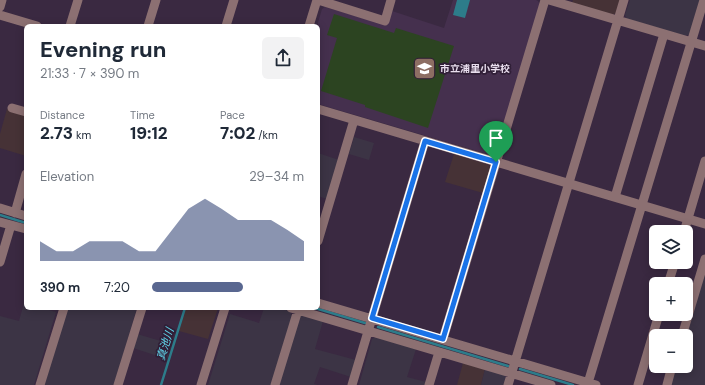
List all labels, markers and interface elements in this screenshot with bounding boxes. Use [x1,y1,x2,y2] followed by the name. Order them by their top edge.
[40,35,166,64] text: Evening run
[262,37,304,79] button: share
[411,55,437,81] school or university icon: 市立浦里小学校
[440,62,510,75] place label: 市立浦里小学校
[40,65,139,82] text: 21:33 · 7 × 390 m
[40,108,85,122] text: Distance
[130,108,155,122] text: Time
[220,108,245,122] text: Pace
[479,121,513,162] pin
[40,122,73,144] text: 2.73
[130,122,168,144] text: 19:12
[220,122,255,144] text: 7:02
[485,127,507,149] icon: arrive
[73,128,91,142] text: km
[255,128,278,142] text: /km
[40,168,94,185] text: Elevation
[249,168,304,185] text: 29–34 m
[649,225,693,373] map controls
[649,225,693,269] button: layers
[649,277,693,321] button: +
[40,279,80,296] text: 390 m
[104,279,130,296] text: 7:20
[153,325,177,362] water label: 真池川
[649,329,693,373] button: −

